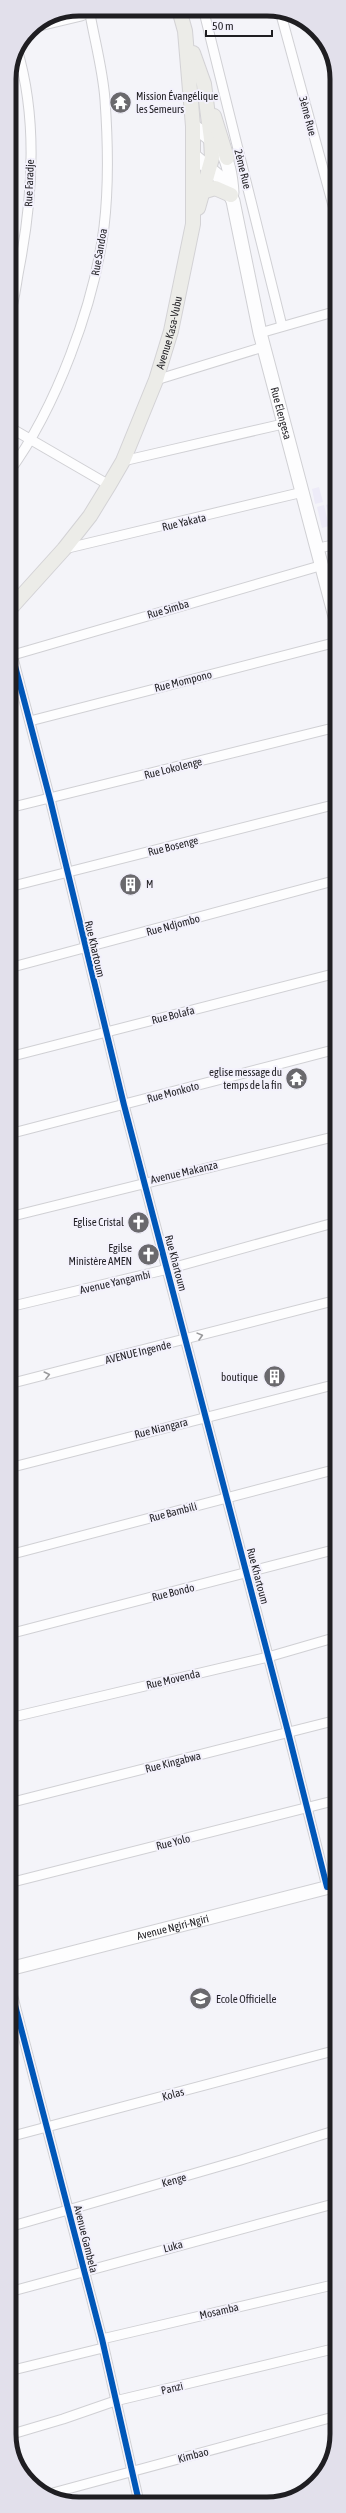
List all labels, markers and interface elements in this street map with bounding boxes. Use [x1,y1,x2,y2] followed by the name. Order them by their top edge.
[206,12,272,38] scale bar
[212,19,234,33] text: 50 m
[108,89,134,115] temple icon: Mission Évangélique les Semeurs
[136,90,218,115] place label: Mission Évangélique les Semeurs
[297,95,319,137] street label: 3ème Rue
[232,148,254,190] street label: 2ème Rue
[22,159,36,207] street label: Rue Faradje
[89,227,109,277] street label: Rue Sandoa
[154,295,184,371] street label: Avenue Kasa-Vubu
[269,386,294,441] street label: Rue Elengesa
[161,511,207,533] street label: Rue Yakata
[146,597,190,621] street label: Rue Simba
[153,668,213,694] street label: Rue Mompono
[143,755,203,781] street label: Rue Lokolenge
[147,834,199,858] street label: Rue Bosenge
[117,871,143,897] building icon: M
[146,878,153,890] place label: M
[145,912,201,938] street label: Rue Ndjombo
[83,920,107,979] street label: Rue Khartoum
[150,1004,196,1026] street label: Rue Bolafa
[284,1065,310,1091] temple icon: eglise message du temps de la fin
[209,1066,282,1091] place label: eglise message du temps de la fin
[146,1079,200,1105] street label: Rue Monkoto
[149,1158,219,1186] street label: Avenue Makanza
[126,1209,152,1235] church icon: Eglise Cristal
[73,1216,124,1228] place label: Eglise Cristal
[163,1234,189,1293] street label: Rue Khartoum
[135,1241,161,1267] church icon: Egilse Ministère AMEN
[69,1242,132,1267] place label: Egilse Ministère AMEN
[79,1268,151,1296] street label: Avenue Yangambi
[196,1332,203,1341] one-way arrow
[104,1338,172,1366] street label: AVENUE Ingende
[261,1364,287,1390] building icon: boutique
[44,1371,50,1379] one-way arrow
[221,1371,258,1383] place label: boutique
[133,1416,189,1440] street label: Rue Niangara
[148,1500,198,1524] street label: Rue Bambili
[245,1547,271,1606] street label: Rue Khartoum
[150,1581,196,1603] street label: Rue Bondo
[145,1667,201,1691] street label: Rue Movenda
[144,1749,202,1775] street label: Rue Kingabwa
[155,1832,191,1852] street label: Rue Yolo
[135,1912,210,1942] street label: Avenue Ngiri-Ngiri
[187,1986,213,2012] school or university icon: Ecole Officielle
[216,1993,276,2005] place label: Ecole Officielle
[161,2085,185,2103] street label: Kolas
[160,2171,188,2189] street label: Kenge
[72,2204,100,2274] street label: Avenue Gambela
[162,2238,184,2254] street label: Luka
[198,2301,240,2321] street label: Mosamba
[160,2380,184,2396] street label: Panzi
[176,2445,210,2465] street label: Kimbao

